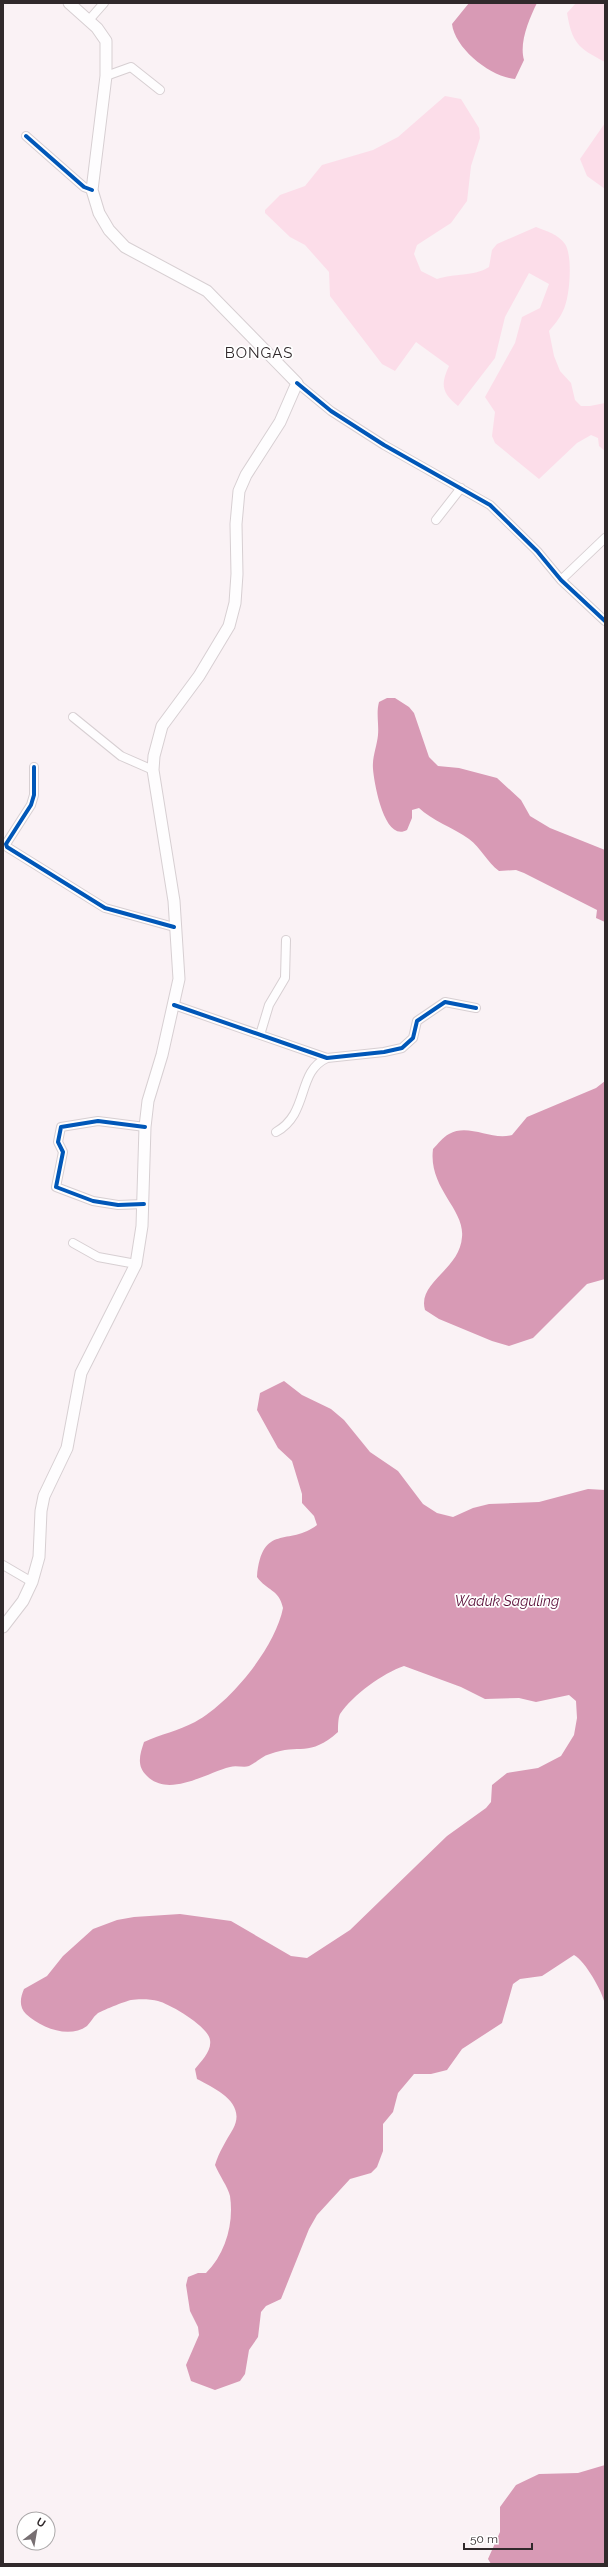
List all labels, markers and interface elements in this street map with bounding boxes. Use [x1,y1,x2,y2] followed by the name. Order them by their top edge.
[225,344,293,362] district label: BONGAS
[455,1593,559,1609] water label: Waduk Saguling
[16,2511,56,2551] north arrow
[34,2515,48,2531] text: U
[464,2525,532,2551] scale bar
[470,2532,498,2546] text: 50 m

